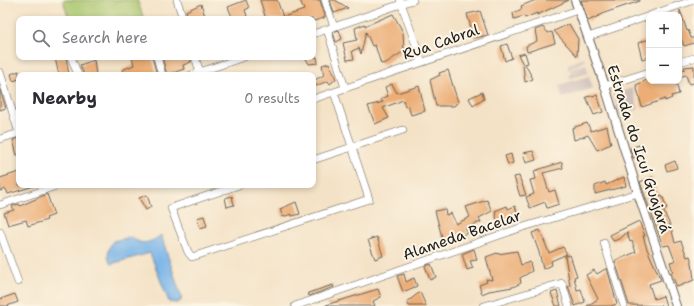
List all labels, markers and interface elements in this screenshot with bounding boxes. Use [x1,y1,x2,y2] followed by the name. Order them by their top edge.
[646,12,682,84] map controls
[646,12,682,48] button: +
[16,16,316,60] search box
[400,19,482,64] street label: Rua Cabral
[30,27,52,49] icon: search
[62,28,148,48] text: Search here
[646,48,682,84] button: −
[602,62,676,236] street label: Estrada do Icuí Guajará
[32,87,97,109] text: Nearby
[244,90,300,107] text: 0 results
[400,205,524,265] street label: Alameda Bacelar

